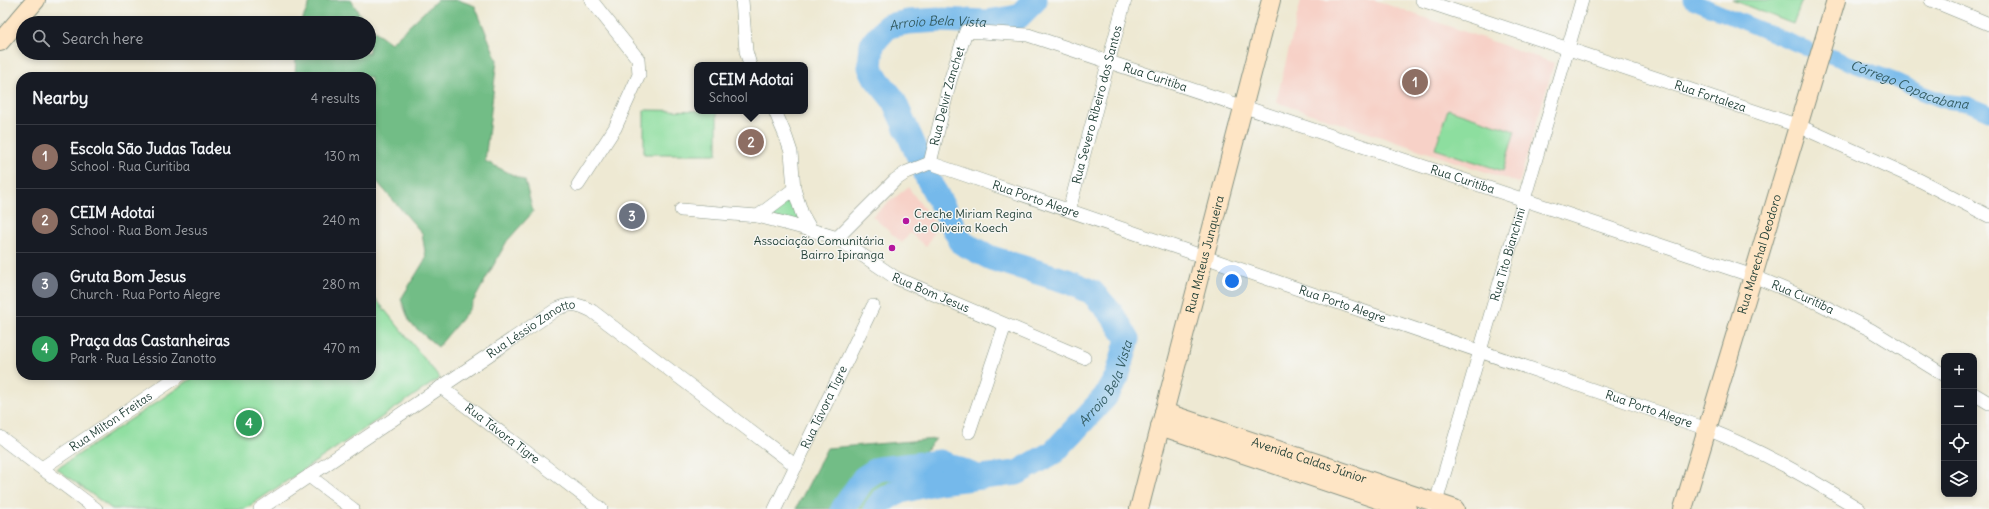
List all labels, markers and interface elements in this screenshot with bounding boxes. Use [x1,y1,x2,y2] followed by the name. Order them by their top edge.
[887,12,987,35] water label: Arroio Bela Vista
[16,16,376,60] search box
[1068,24,1125,185] street label: Rua Severo Ribeiro dos Santos
[30,27,52,49] icon: search
[62,29,143,48] text: Search here
[926,45,968,147] street label: Rua Delvir Zanchet
[1848,56,1970,113] water label: Córrego Copacabana
[1121,59,1189,94] street label: Rua Curitiba
[694,62,808,114] popup
[1402,67,1428,97] pin: 1
[709,70,793,89] text: CEIM Adotai
[1673,77,1748,115] street label: Rua Fortaleza
[32,87,88,109] text: Nearby
[709,89,748,106] text: School
[311,90,360,107] text: 4 results
[738,127,764,157] pin: 2
[70,139,231,158] text: Escola São Judas Tadeu
[42,148,48,165] text: 1
[324,148,360,165] text: 130 m
[70,158,190,175] text: School · Rua Curitiba
[1429,161,1497,197] street label: Rua Curitiba
[990,177,1082,221] street label: Rua Porto Alegre
[1734,192,1784,316] street label: Rua Marechal Deodoro
[1182,194,1227,315] street label: Rua Mateus Junqueira
[619,201,645,231] pin: 3
[70,203,155,222] text: CEIM Adotai
[914,206,1033,235] place label: Creche Miriam Regina de Oliveira Koech
[1487,206,1528,303] street label: Rua Tito Bianchini
[41,212,49,229] text: 2
[323,212,360,229] text: 240 m
[901,216,911,226] marker: Creche Miriam Regina de Oliveira Koech
[70,222,208,239] text: School · Rua Bom Jesus
[754,233,884,262] place label: Associação Comunitária Bairro Ipiranga
[887,243,897,253] marker: Associação Comunitária Bairro Ipiranga
[70,267,186,286] text: Gruta Bom Jesus
[890,269,972,315] street label: Rua Bom Jesus
[1222,271,1242,291] your location
[41,276,49,293] text: 3
[322,276,360,293] text: 280 m
[1769,276,1837,317] street label: Rua Curitiba
[1297,282,1388,326] street label: Rua Porto Alegre
[70,286,221,303] text: Church · Rua Porto Alegre
[484,297,576,361] street label: Rua Léssio Zanotto
[70,331,230,350] text: Praça das Castanheiras
[1074,338,1136,430] water label: Arroio Bela Vista
[41,340,49,357] text: 4
[323,340,360,357] text: 470 m
[70,350,216,367] text: Park · Rua Léssio Zanotto
[1941,353,1977,497] map controls
[1941,353,1977,389] button: +
[797,363,850,451] street label: Rua Távora Tigre
[1604,387,1695,430] street label: Rua Porto Alegre
[66,388,155,454] street label: Rua Milton Freitas
[1941,389,1977,425] button: −
[462,400,543,467] street label: Rua Távora Tigre
[236,408,262,438] pin: 4
[1941,425,1977,461] button: locate
[1250,434,1369,486] street label: Avenida Caldas Júnior
[1941,461,1977,497] button: layers

